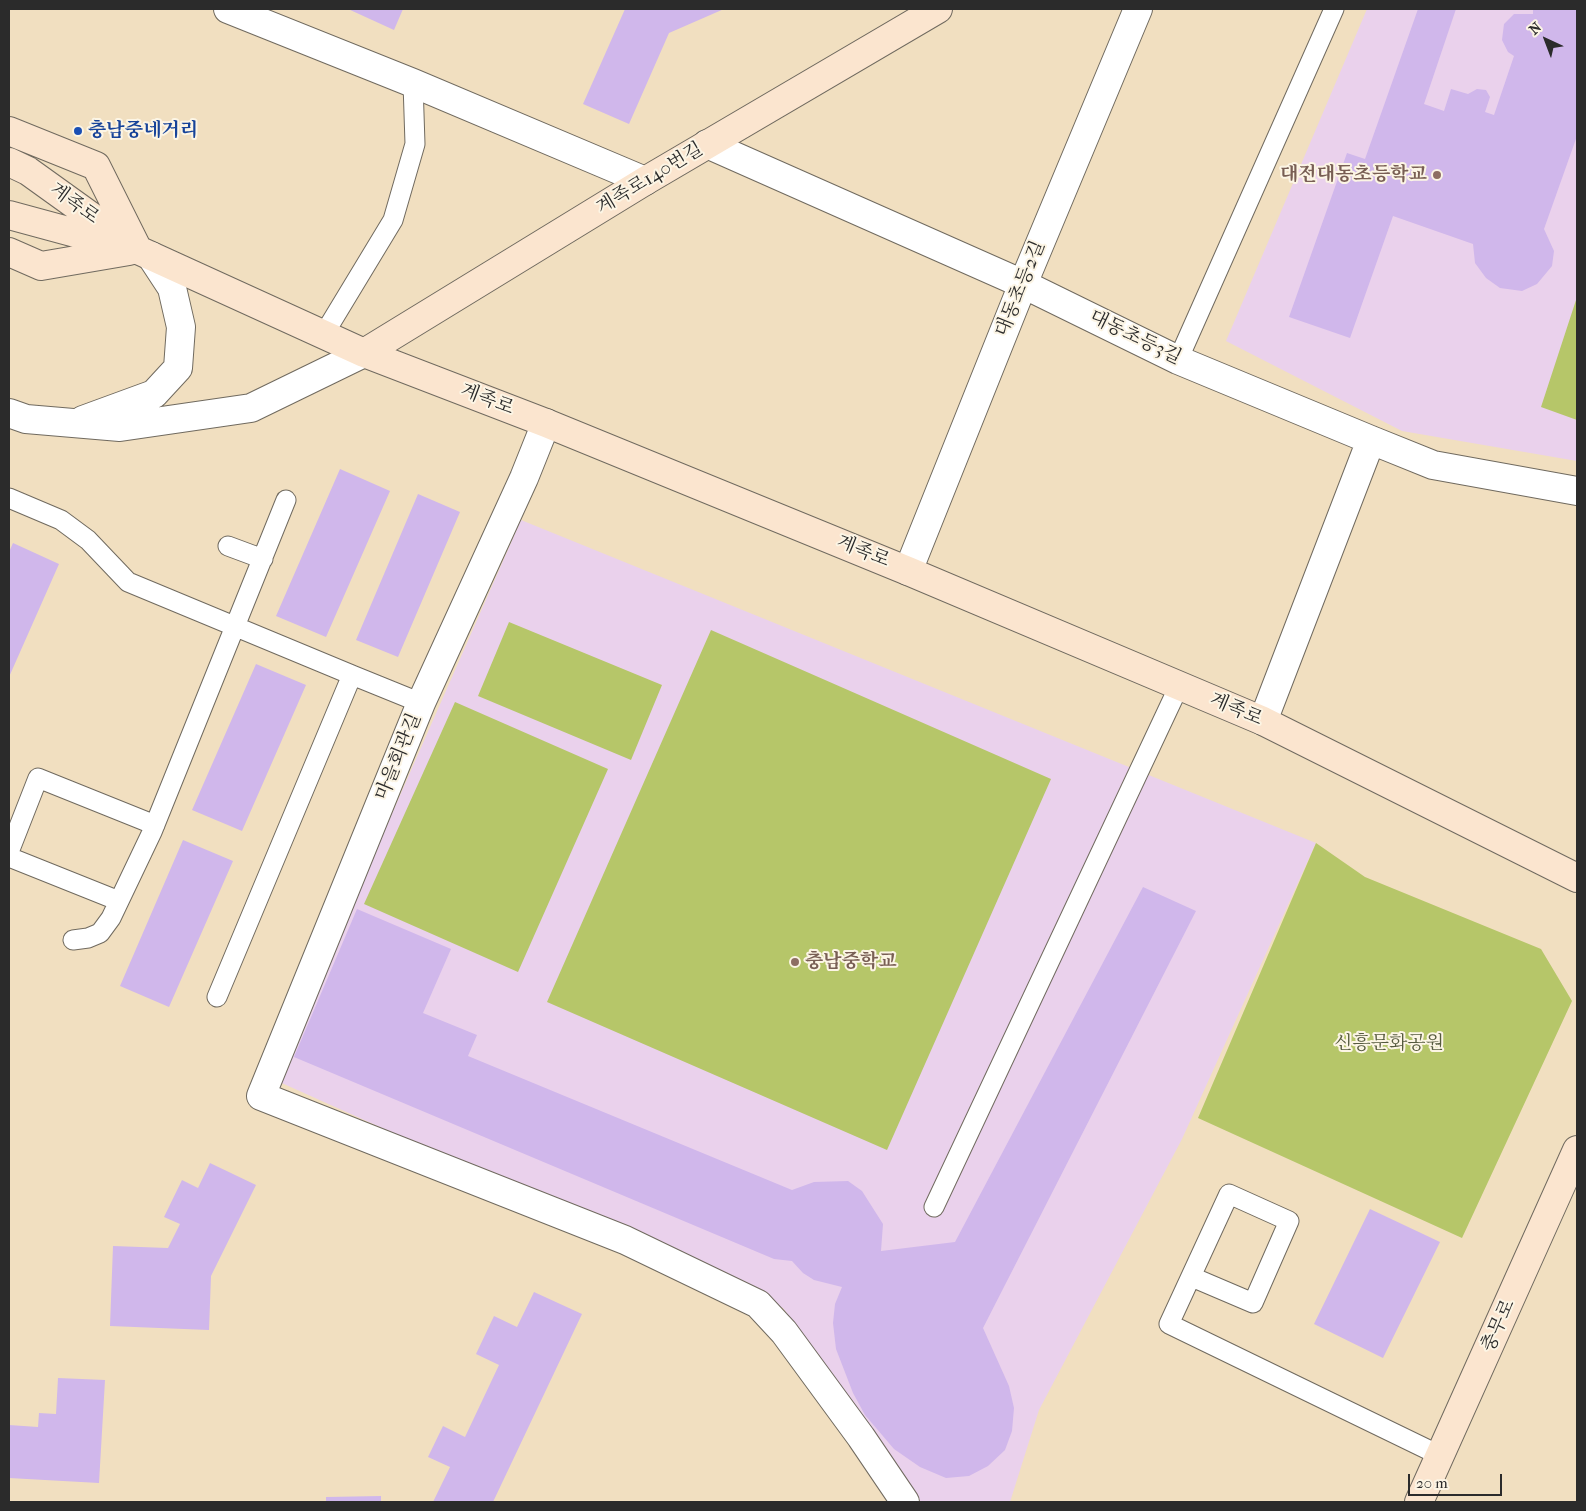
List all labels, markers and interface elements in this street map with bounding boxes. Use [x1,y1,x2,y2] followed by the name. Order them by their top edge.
[1521,15,1571,65] north arrow
[1526,19,1545,39] text: N
[88,120,198,142] place label: 충남중네거리
[72,125,84,137] marker: 충남중네거리
[593,138,707,220] street label: 계족로140번길
[1280,164,1427,186] place label: 대전대동초등학교
[1431,169,1443,181] marker: 대전대동초등학교
[45,179,103,229] street label: 계족로
[991,238,1051,340] street label: 대동초등2길
[1085,306,1185,370] street label: 대동초등3길
[457,379,517,421] street label: 계족로
[833,531,893,573] street label: 계족로
[1206,689,1266,731] street label: 계족로
[371,710,427,804] street label: 마을회관길
[805,951,897,973] place label: 충남중학교
[789,956,801,968] marker: 충남중학교
[1334,1033,1444,1055] park label: 신흥문화공원
[1477,1296,1521,1356] street label: 충무로
[1411,1464,1505,1496] scale bar
[1416,1474,1448,1492] text: 20 m

